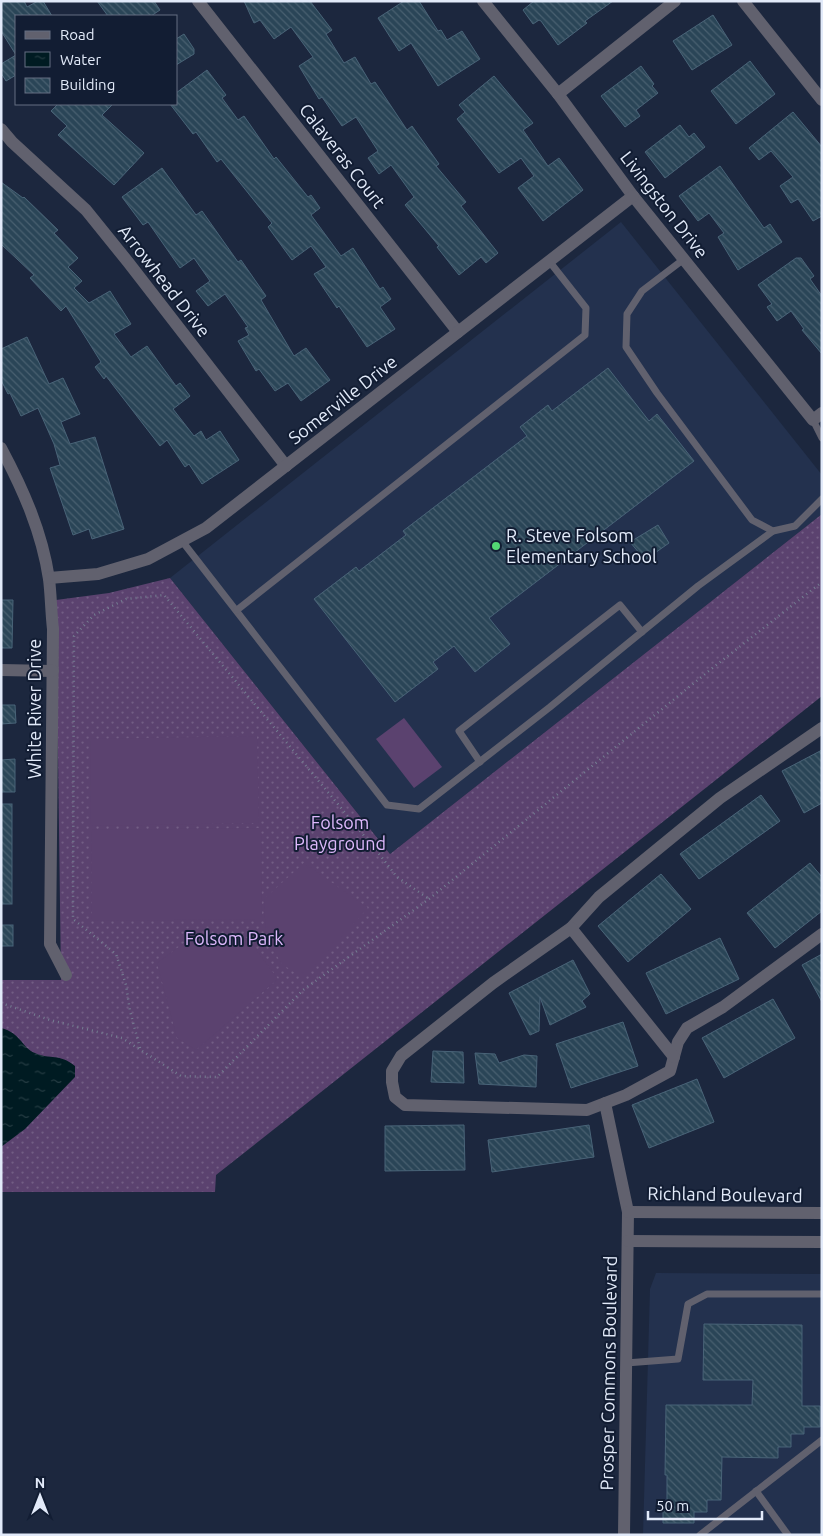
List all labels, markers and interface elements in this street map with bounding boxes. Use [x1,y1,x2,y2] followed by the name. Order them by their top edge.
[15,15,178,105] legend
[60,26,95,43] text: Road
[60,51,101,68] text: Water
[60,76,115,93] text: Building
[296,99,390,211] street label: Calaveras Court
[617,147,713,262] street label: Livingston Drive
[115,220,215,340] street label: Arrowhead Drive
[284,351,400,448] street label: Somerville Drive
[506,525,657,566] place label: R. Steve Folsom Elementary School
[490,540,502,552] marker: R. Steve Folsom Elementary School
[24,639,44,779] street label: White River Drive
[294,812,386,853] park label: Folsom Playground
[185,928,283,948] park label: Folsom Park
[647,1183,803,1205] street label: Richland Boulevard
[596,1255,620,1491] street label: Prosper Commons Boulevard
[15,1471,65,1521] north arrow
[35,1475,45,1491] text: N
[648,1488,762,1520] scale bar
[656,1497,689,1514] text: 50 m

